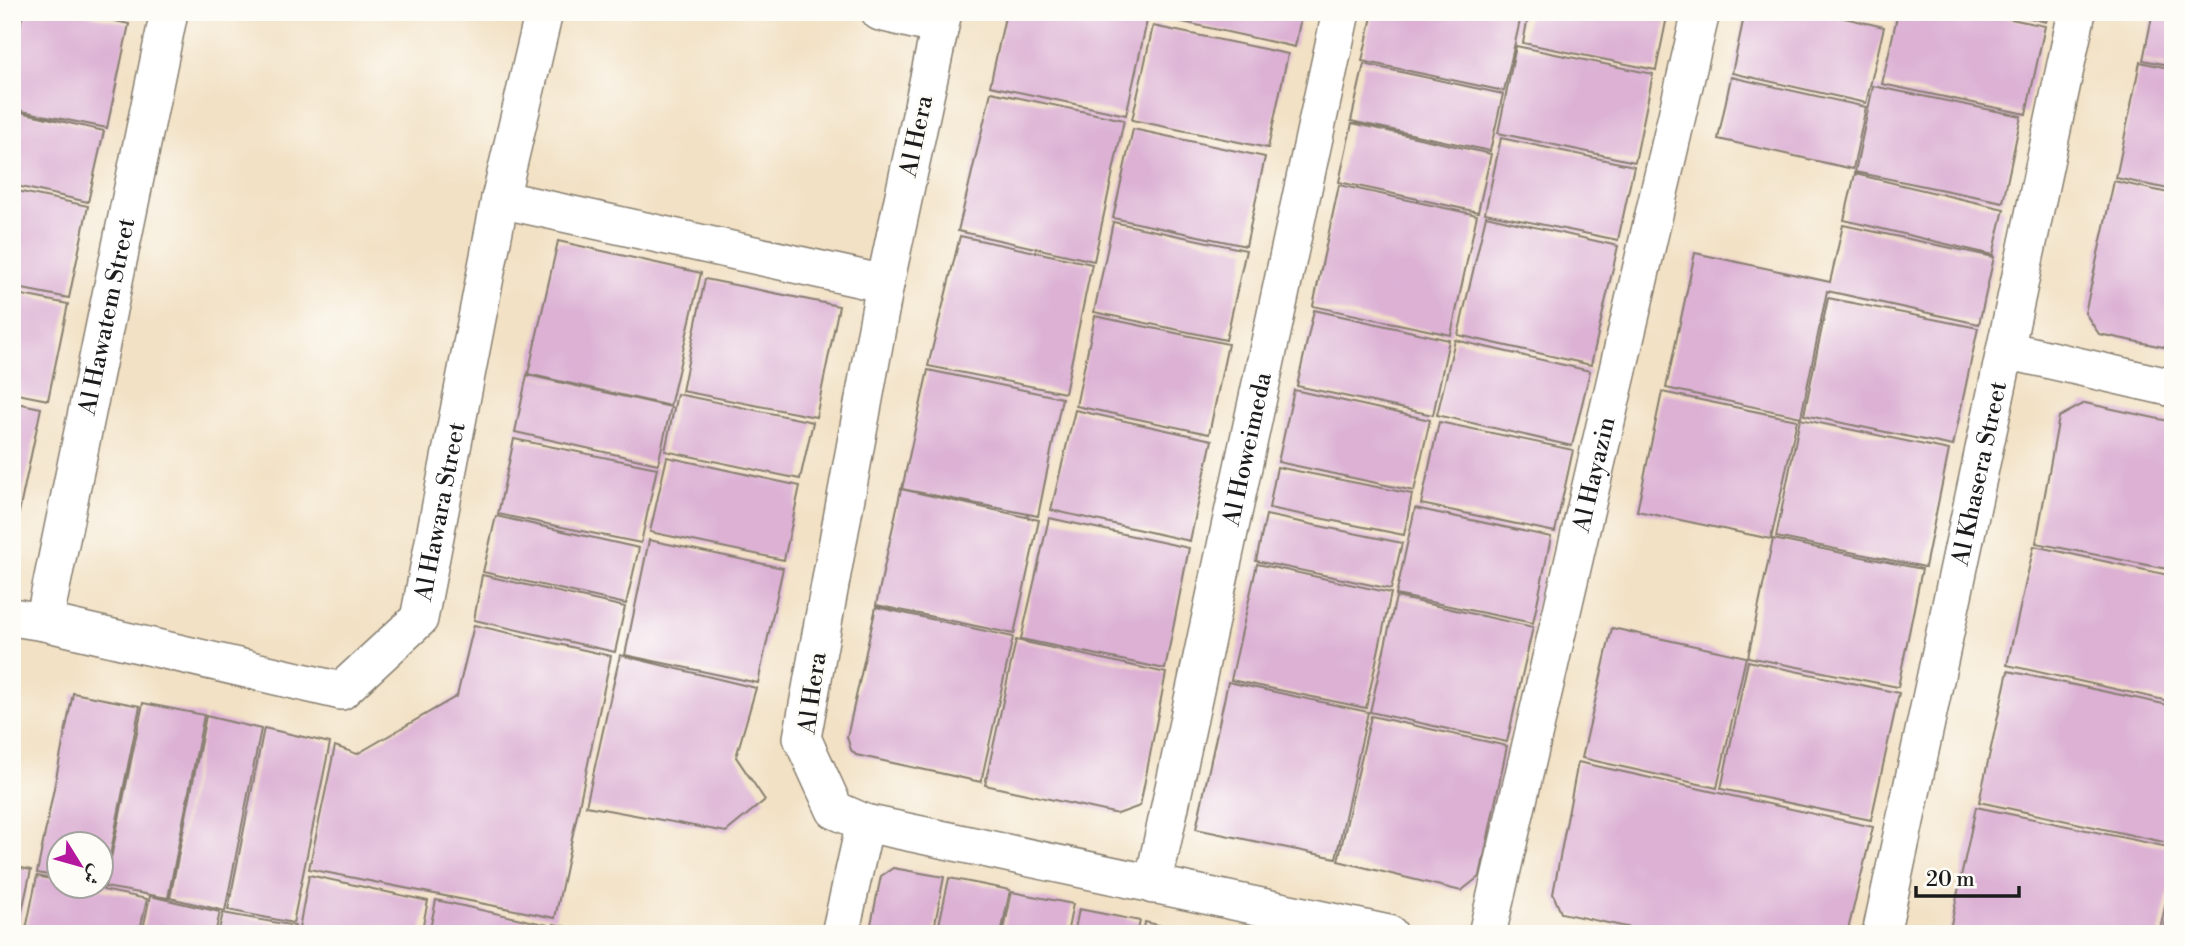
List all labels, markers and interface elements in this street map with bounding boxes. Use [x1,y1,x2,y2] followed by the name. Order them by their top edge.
[894,92,940,181] street label: Al Hera
[73,215,143,419] street label: Al Hawatem Street
[1217,369,1279,530] street label: Al Howeimeda
[1946,378,2014,569] street label: Al Khasera Street
[1567,414,1623,536] street label: Al Hayazin
[409,419,473,604] street label: Al Hawara Street
[792,649,834,737] street label: Al Hera
[46,830,116,900] north arrow
[1916,855,2019,899] scale bar
[78,860,108,889] text: ش
[1926,867,1975,893] text: 20 m

